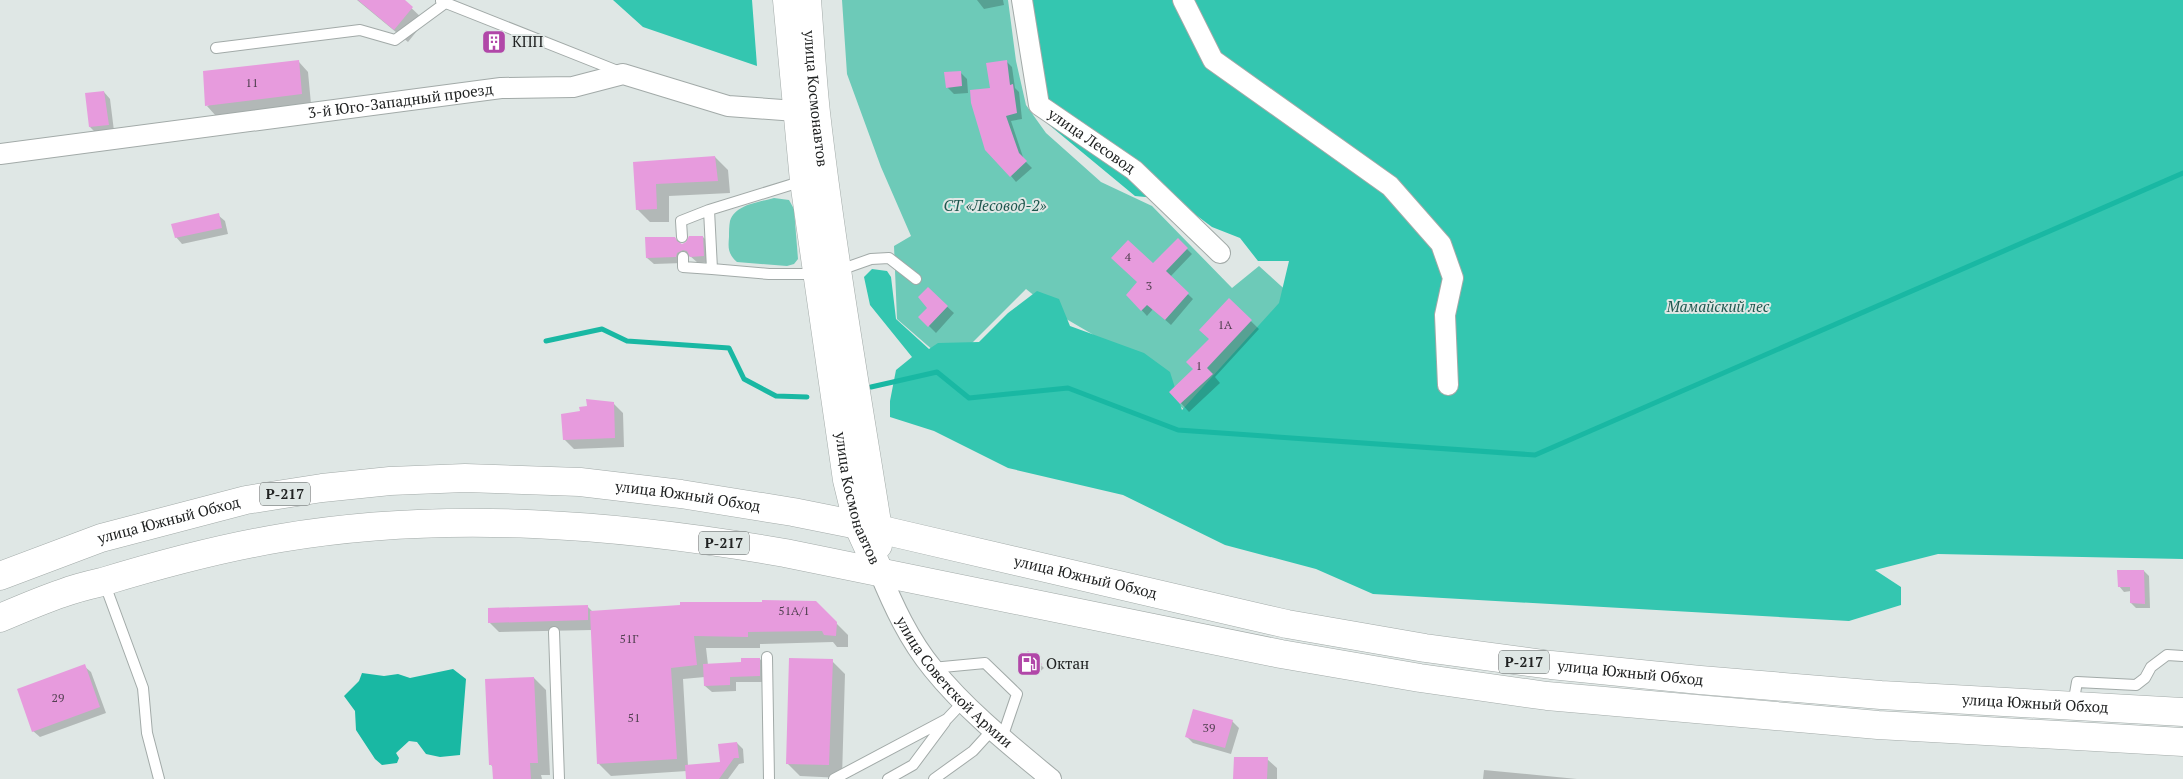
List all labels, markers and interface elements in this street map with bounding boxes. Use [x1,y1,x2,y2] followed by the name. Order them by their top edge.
[481,29,507,55] building icon: КПП
[800,29,833,168] street label: улица Космонавтов
[512,31,543,51] place label: КПП
[246,75,258,90] house number: 11
[307,78,495,122] street label: 3-й Юго-Западный проезд
[1044,103,1140,177] street label: улица Лесовод
[944,195,1047,215] park label: СТ «Лесовод-2»
[1125,249,1132,264] house number: 4
[1146,278,1152,293] house number: 3
[1666,296,1770,316] park label: Мамайский лес
[1218,317,1233,332] house number: 1А
[1196,358,1202,373] house number: 1
[831,429,886,567] street label: улица Космонавтов
[613,475,762,516] street label: улица Южный Обход
[260,482,310,506] road number: Р-217
[94,491,242,548] street label: улица Южный Обход
[699,532,749,554] road number: Р-217
[1011,550,1160,603] street label: улица Южный Обход
[778,603,810,618] house number: 51А/1
[892,612,1017,752] street label: улица Советской Армии
[620,631,638,646] house number: 51Г
[1499,650,1549,674] road number: Р-217
[1016,651,1042,677] fuel station icon: Октан
[1046,653,1089,673] place label: Октан
[1556,655,1705,689] street label: улица Южный Обход
[1961,689,2109,717] street label: улица Южный Обход
[52,690,64,705] house number: 29
[628,710,640,725] house number: 51
[1203,720,1215,735] house number: 39

